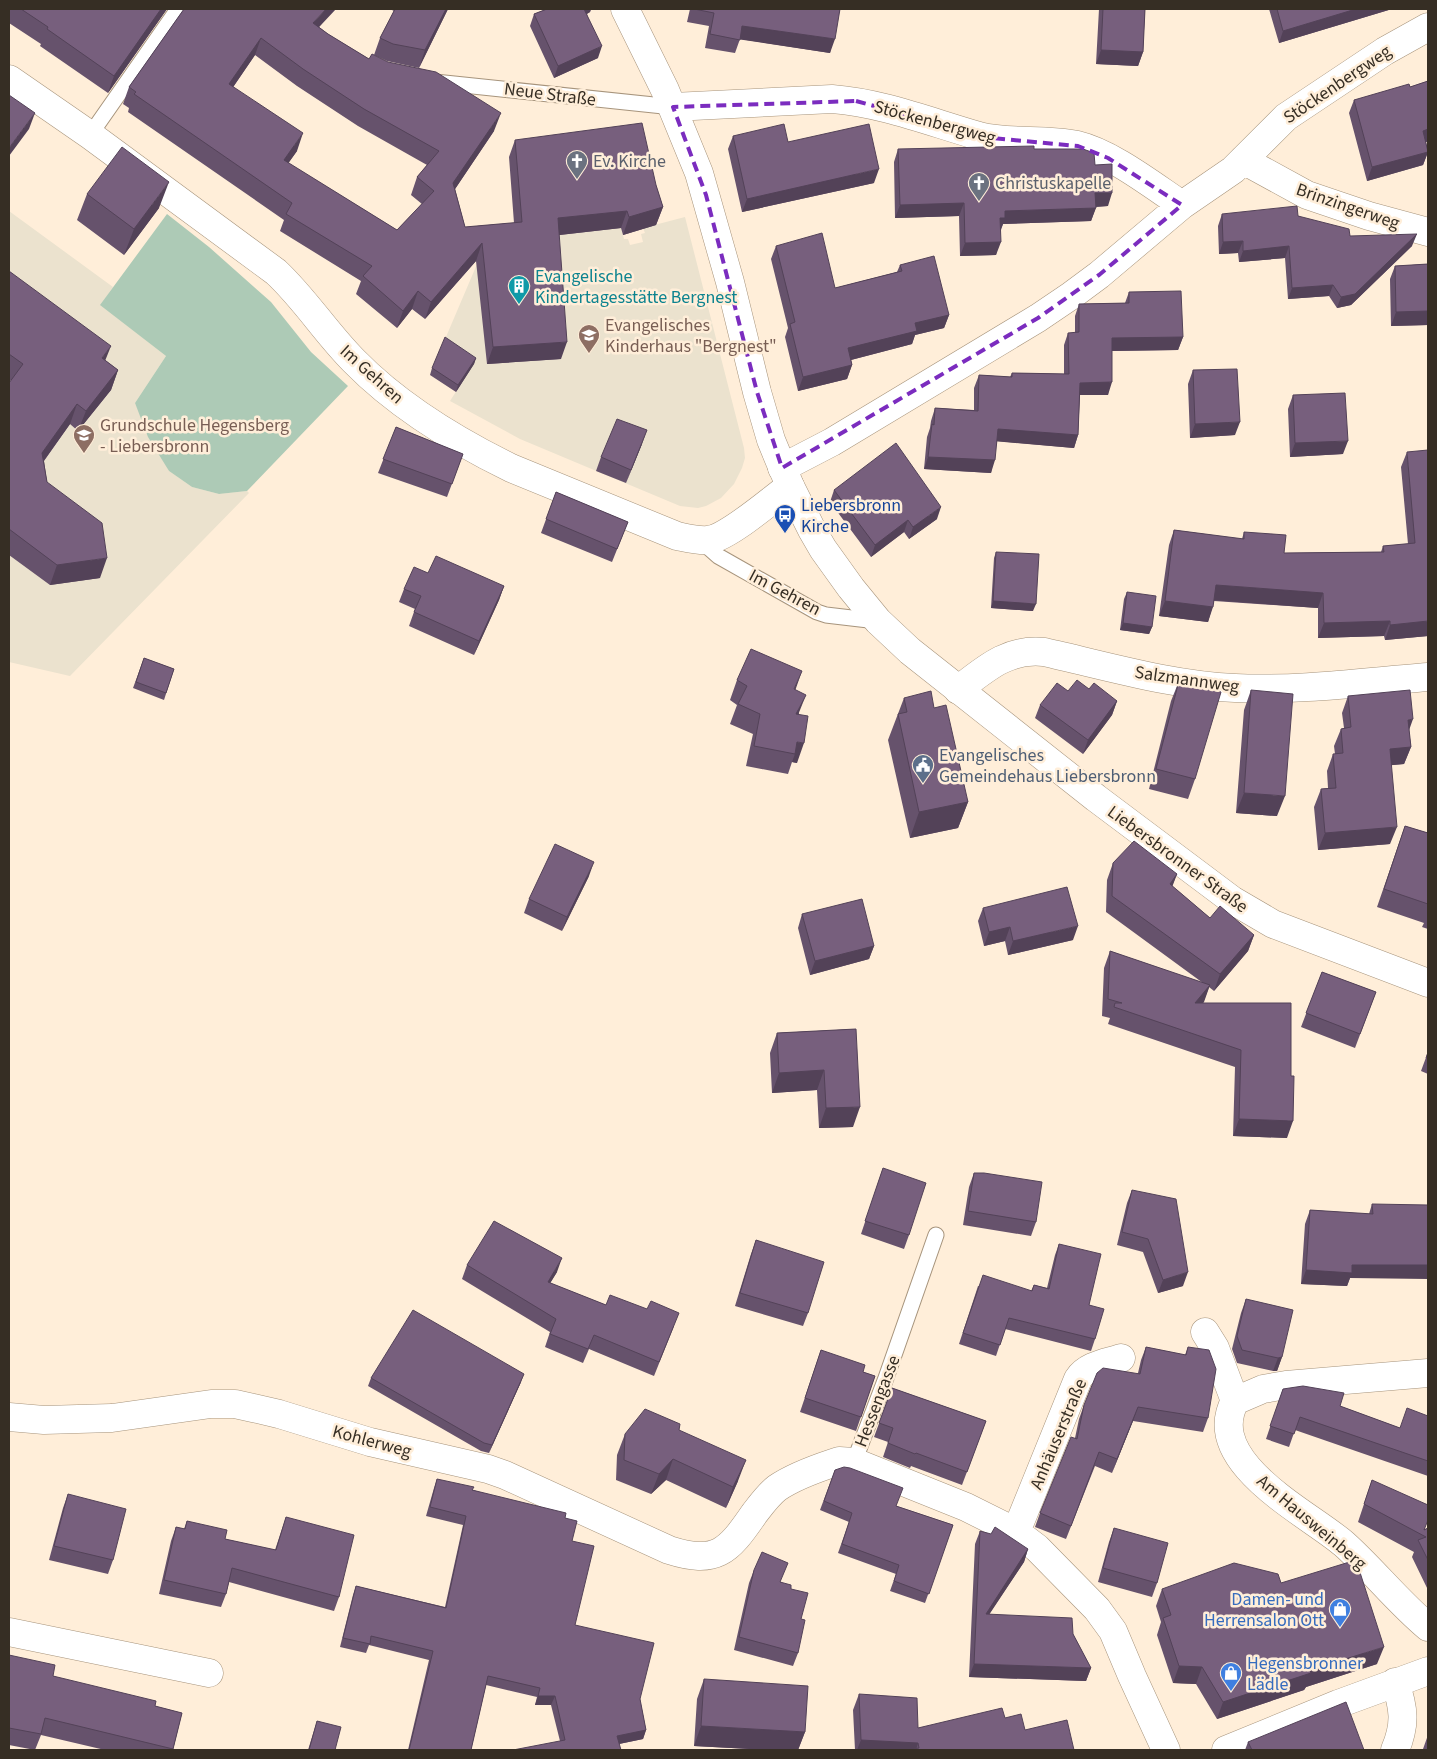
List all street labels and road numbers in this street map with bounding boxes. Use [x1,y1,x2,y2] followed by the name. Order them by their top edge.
[1278,39,1396,130] street label: Stöckenbergweg
[503,76,597,113] street label: Neue Straße
[871,94,998,151] street label: Stöckenbergweg
[1293,177,1403,236] street label: Brinzingerweg
[334,339,409,410] street label: Im Gehren
[744,563,825,622] street label: Im Gehren
[1133,660,1241,699] street label: Salzmannweg
[1102,800,1253,919] street label: Liebersbronner Straße
[849,1352,906,1451] street label: Hessengasse
[1024,1375,1093,1494] street label: Anhäuserstraße
[330,1419,414,1464] street label: Kohlerweg
[1251,1469,1372,1576] street label: Am Hausweinberg

